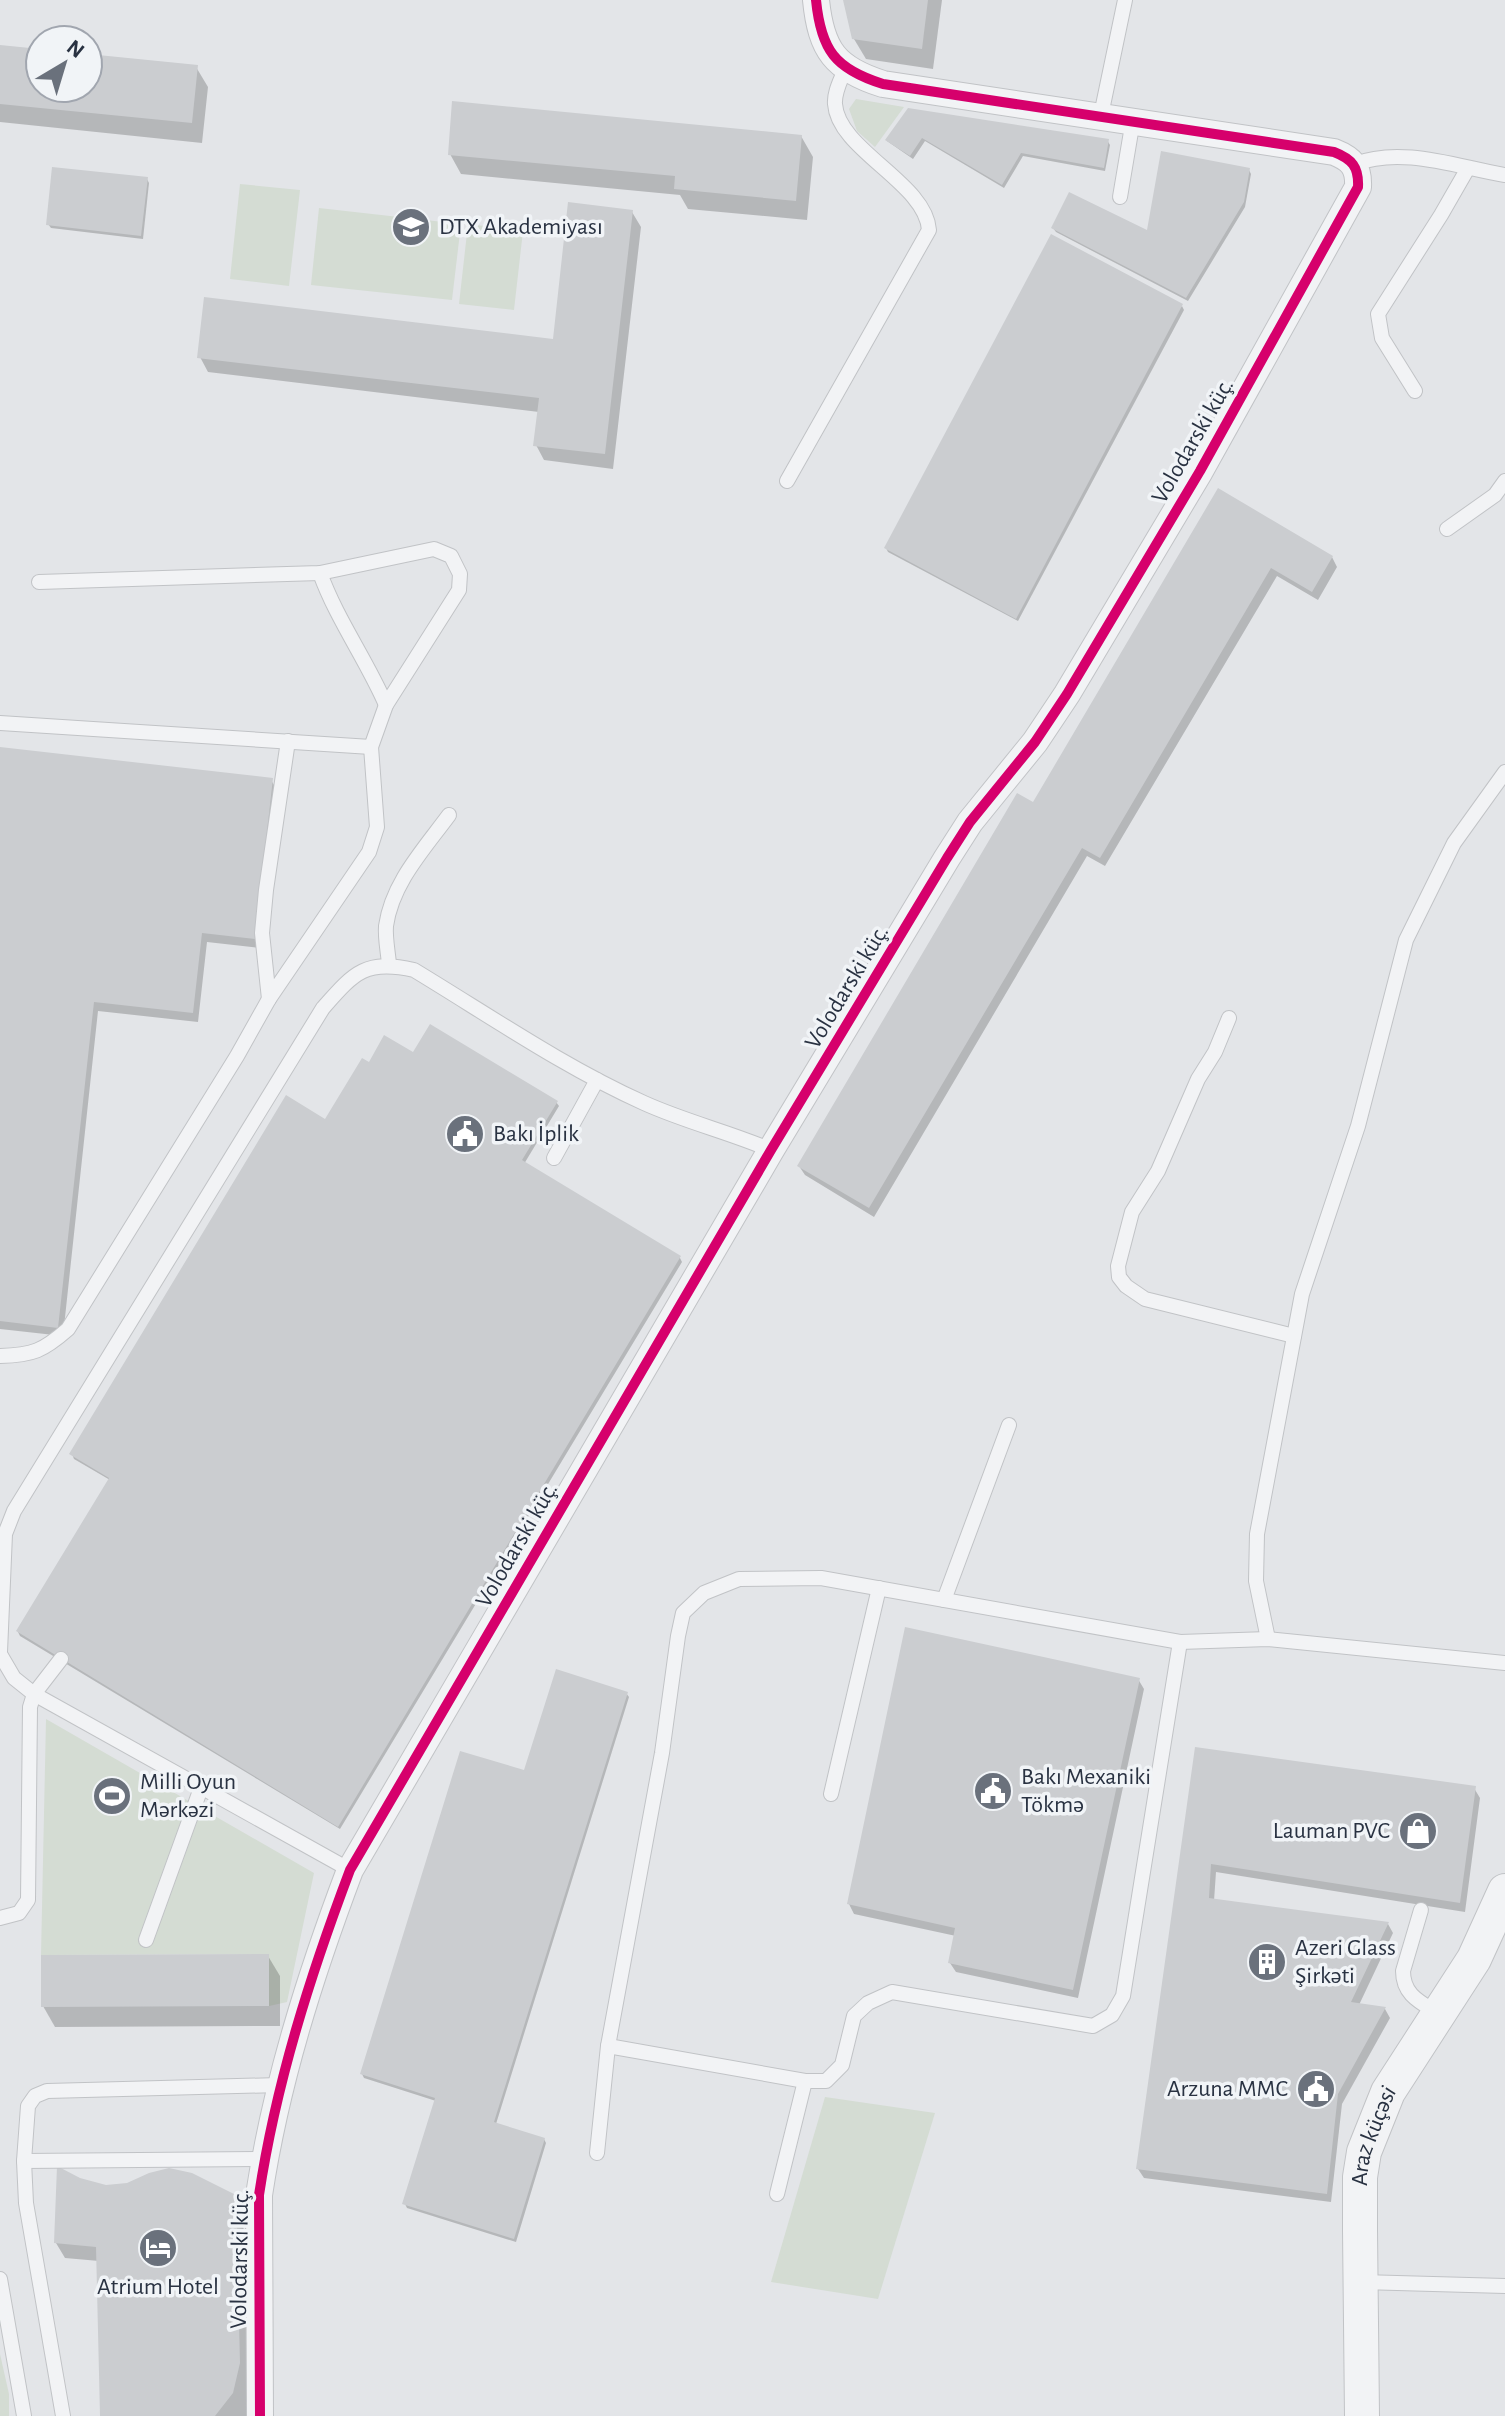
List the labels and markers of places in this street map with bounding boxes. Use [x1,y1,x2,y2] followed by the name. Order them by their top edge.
[390,206,432,248] school or university icon: DTX Akademiyası
[439,215,603,239] place label: DTX Akademiyası
[444,1113,486,1155] public building icon: Bakı İplik
[493,1121,579,1146] place label: Bakı İplik
[1021,1765,1151,1817] place label: Bakı Mexaniki Tökmə
[140,1770,236,1822] place label: Milli Oyun Mərkəzi
[972,1770,1014,1812] public building icon: Bakı Mexaniki Tökmə
[91,1775,133,1817] sports icon: Milli Oyun Mərkəzi
[1397,1810,1439,1852] shop icon: Lauman PVC
[1273,1819,1390,1843] place label: Lauman PVC
[1295,1936,1396,1988] place label: Azeri Glass Şirkəti
[1246,1941,1288,1983] building icon: Azeri Glass Şirkəti
[1295,2068,1337,2110] public building icon: Arzuna MMC
[1167,2077,1288,2101] place label: Arzuna MMC
[137,2227,179,2269] hotel icon: Atrium Hotel
[97,2275,219,2299] place label: Atrium Hotel

